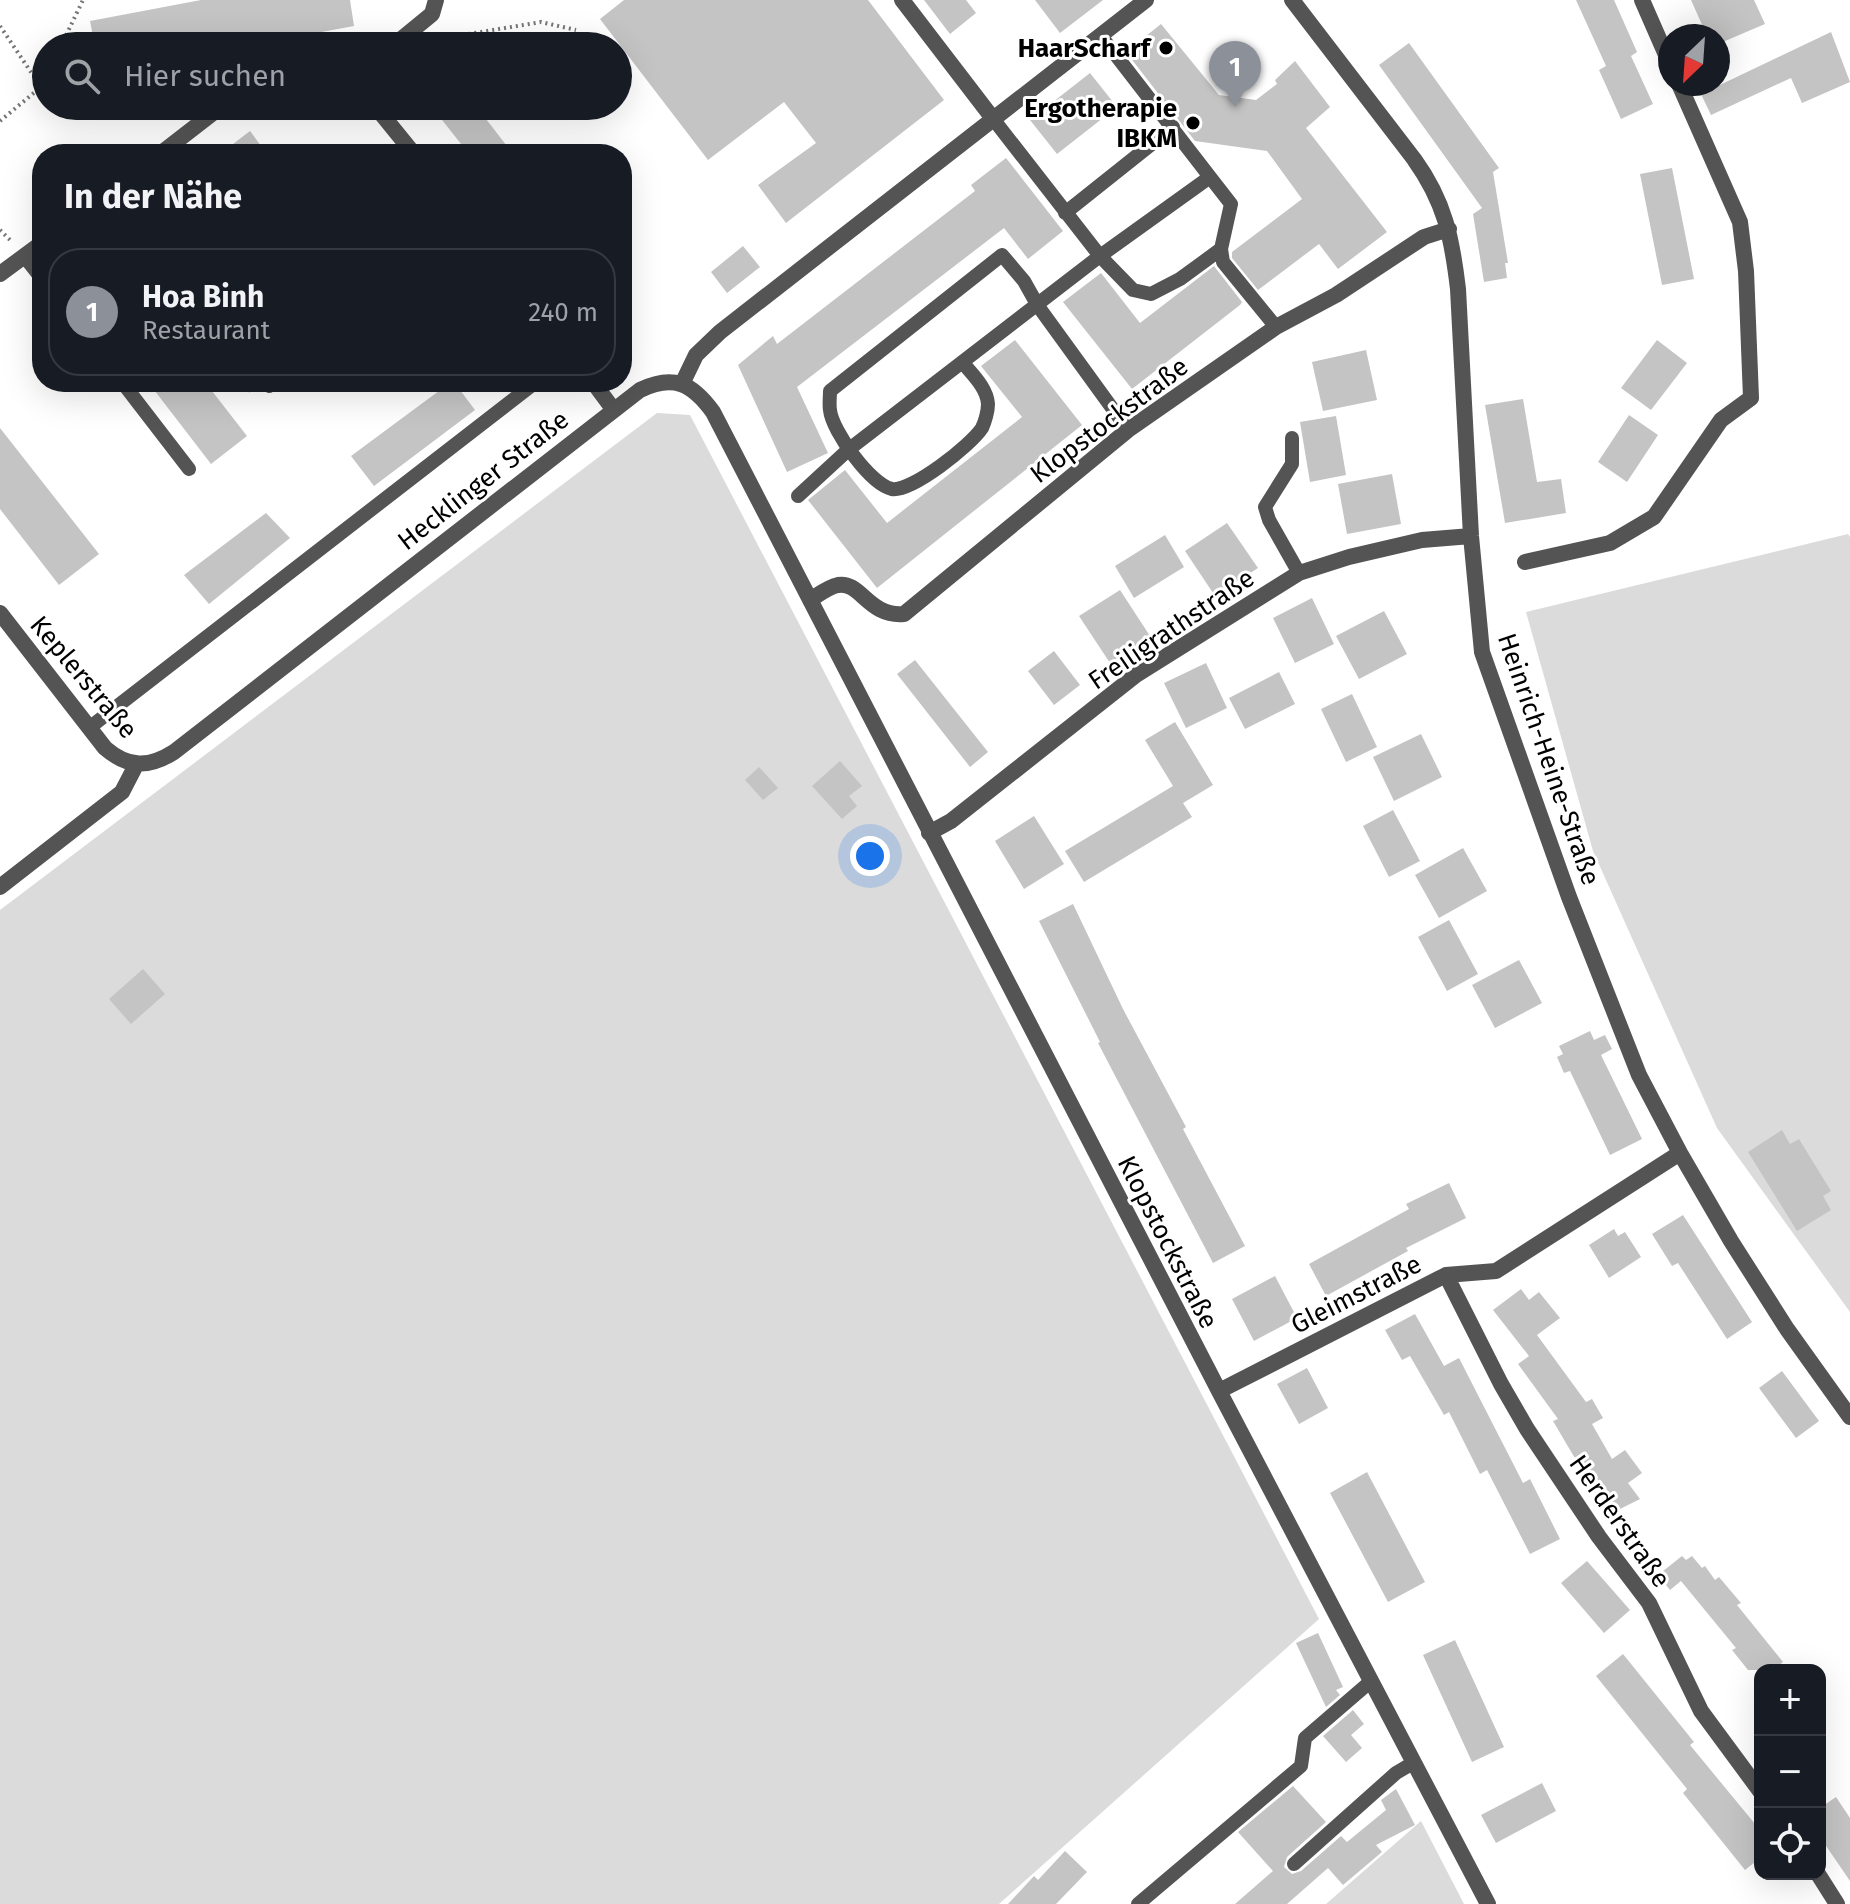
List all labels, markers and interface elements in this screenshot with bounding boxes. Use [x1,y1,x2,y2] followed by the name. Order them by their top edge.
[1658,24,1730,96] north arrow
[32,32,632,120] search box
[1018,33,1153,64] place label: HaarScharf
[1157,39,1175,57] marker: HaarScharf
[1209,41,1261,107] pin: 1
[60,54,104,98] icon: search
[124,58,286,94] text: Hier suchen
[1024,93,1177,154] place label: Ergotherapie IBKM
[1184,114,1202,132] marker: Ergotherapie IBKM
[64,176,242,217] text: In der Nähe
[142,279,264,315] text: Hoa Binh
[86,297,98,328] text: 1
[528,297,598,328] text: 240 m
[142,315,270,346] text: Restaurant
[1024,351,1194,490] street label: Klopstockstraße
[392,404,575,557] street label: Hecklinger Straße
[1082,562,1260,696] street label: Freiligrathstraße
[23,610,144,745] street label: Keplerstraße
[1491,629,1606,889] street label: Heinrich-Heine-Straße
[850,836,890,876] your location
[1111,1151,1224,1334] street label: Klopstockstraße
[1286,1248,1427,1341] street label: Gleimstraße
[1562,1449,1677,1594] street label: Herderstraße
[1754,1664,1826,1880] map controls
[1754,1664,1826,1736] button: +
[1754,1736,1826,1808] button: −
[1754,1808,1826,1880] button: locate

